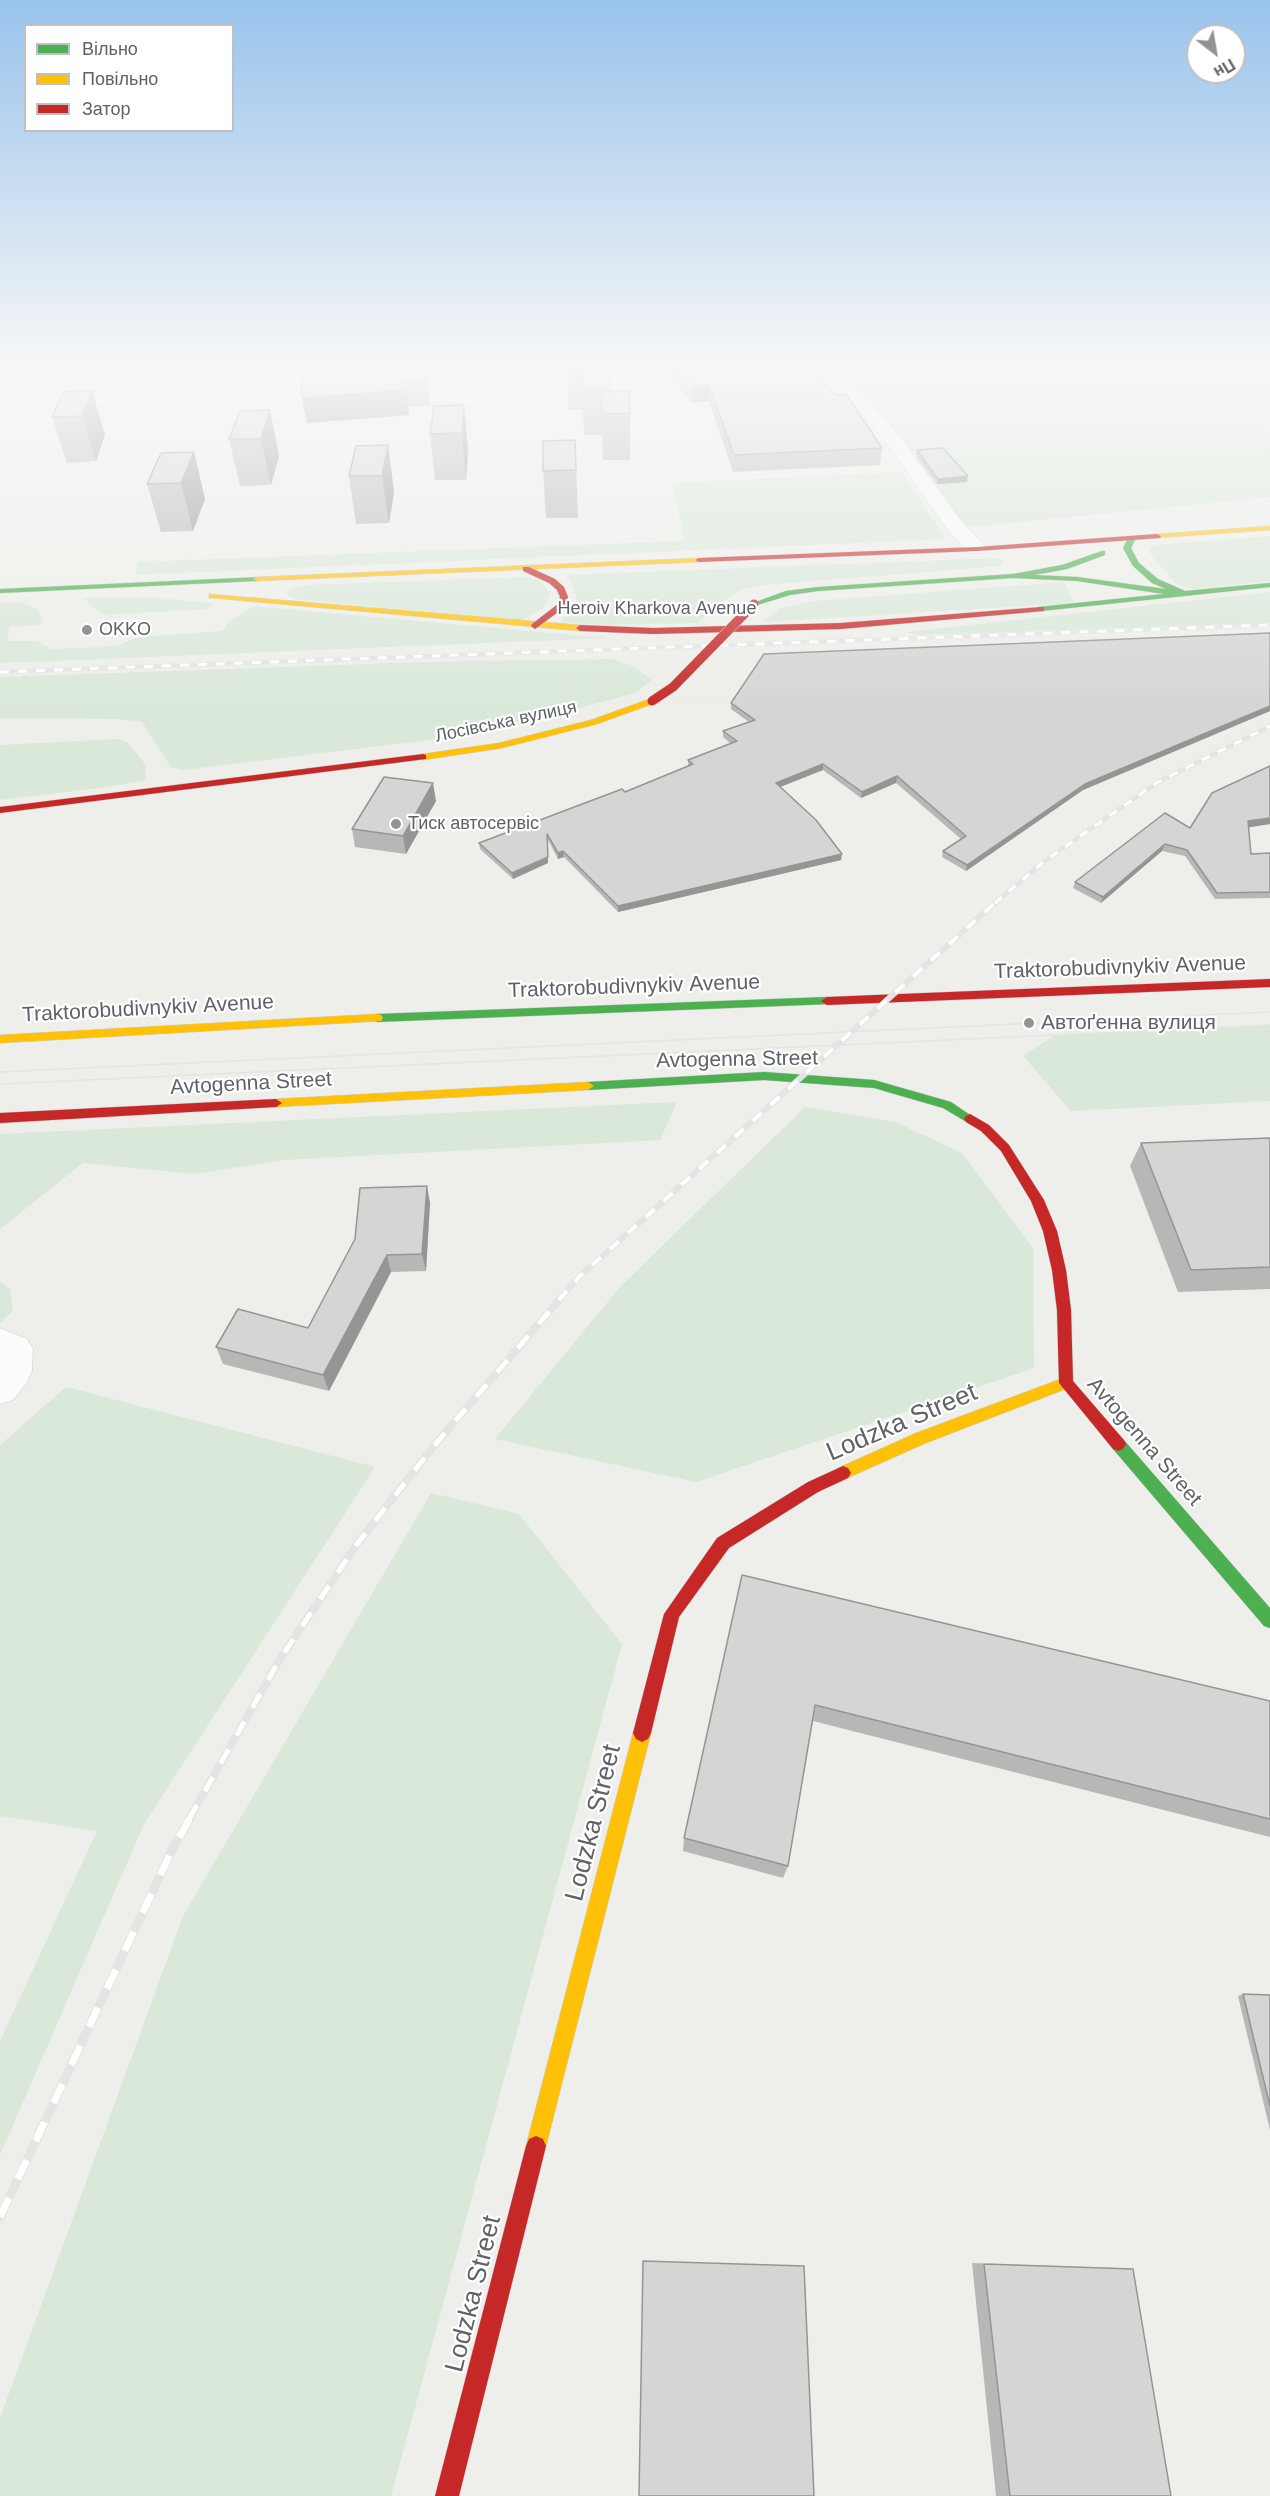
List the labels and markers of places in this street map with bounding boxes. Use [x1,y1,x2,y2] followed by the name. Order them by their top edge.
[99,619,151,641] place label: OKKO
[80,623,94,637] marker: OKKO
[408,813,539,835] place label: Тиск автосервіс
[389,817,403,831] marker: Тиск автосервіс
[1041,1010,1216,1036] place label: Автоґенна вулиця
[1022,1016,1036,1030] marker: Автоґенна вулиця

